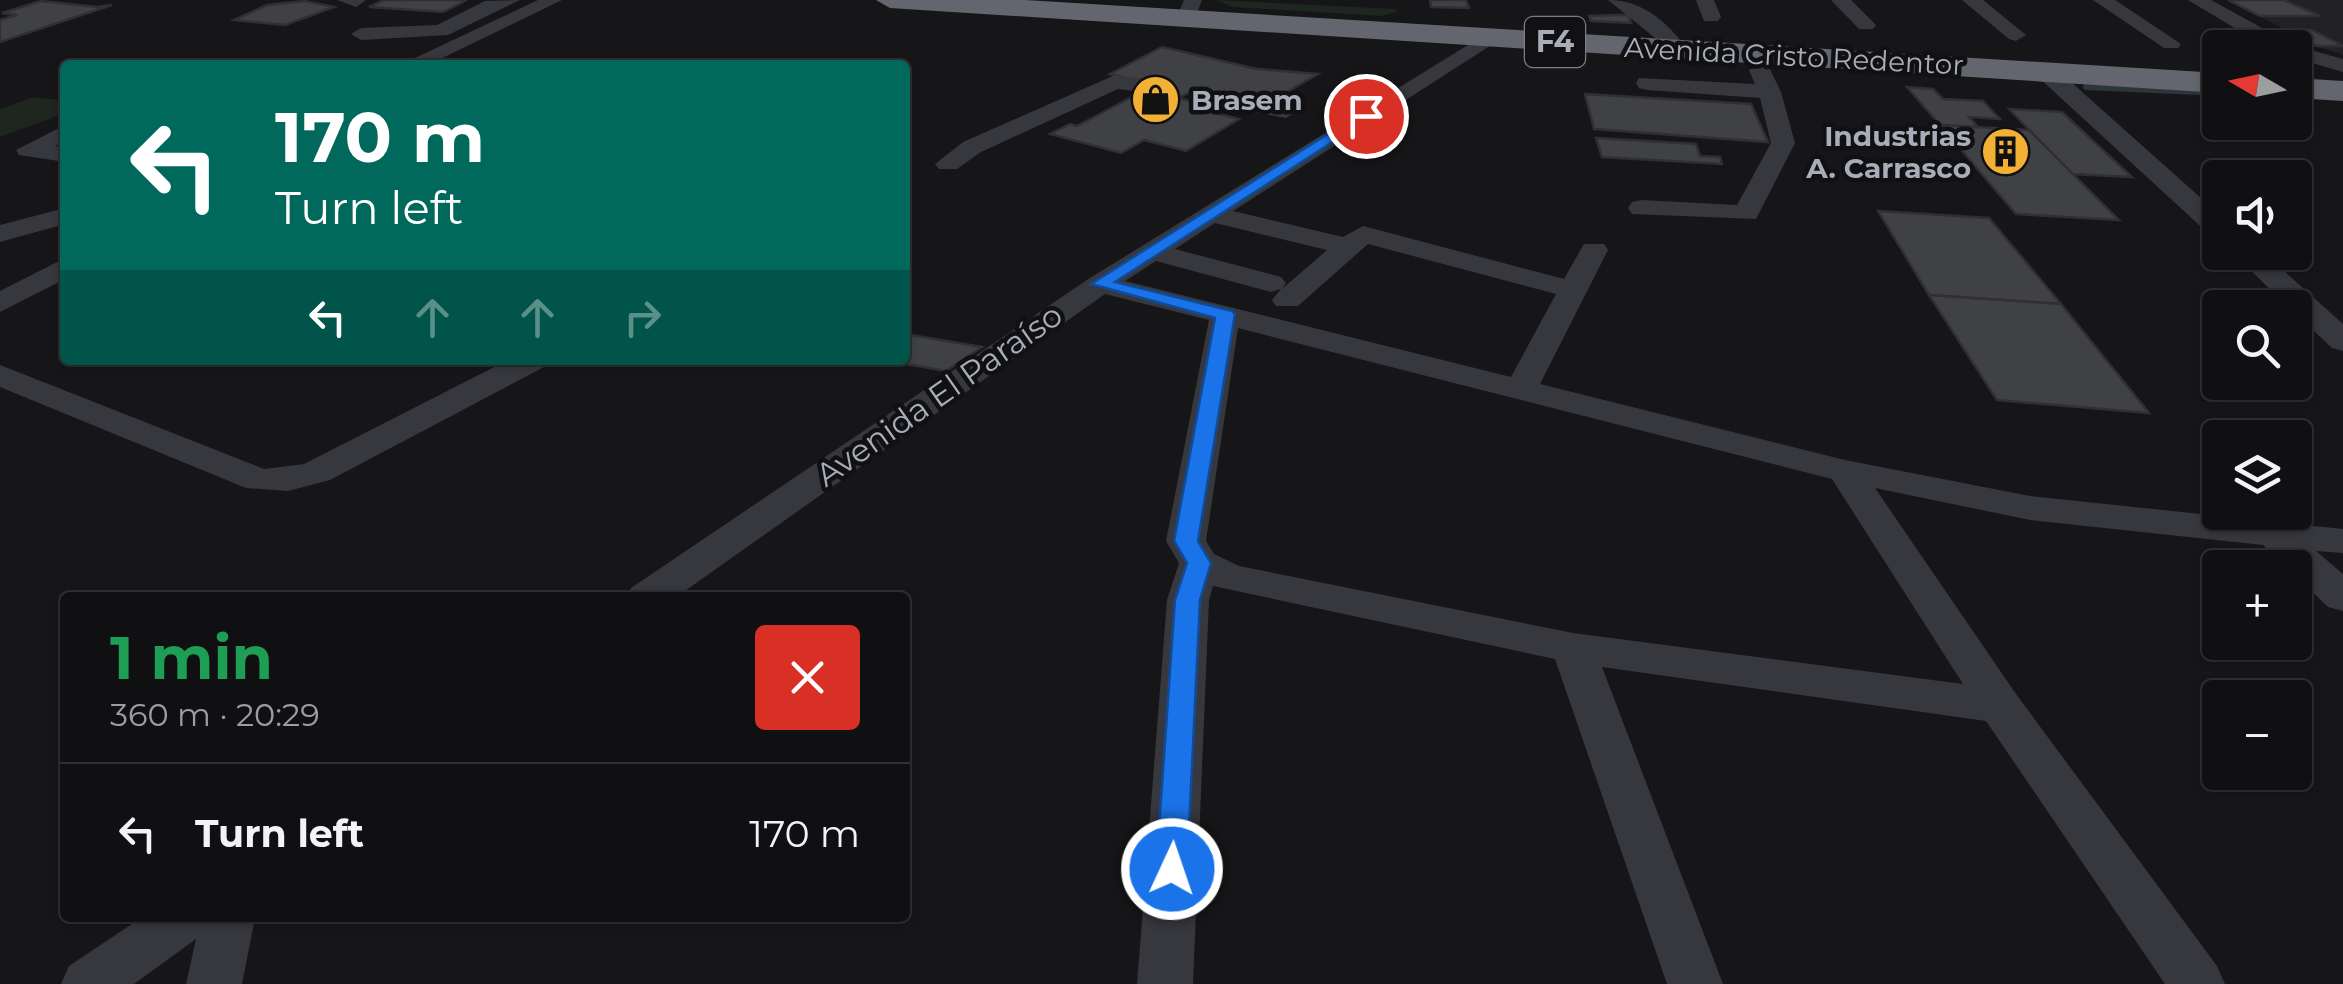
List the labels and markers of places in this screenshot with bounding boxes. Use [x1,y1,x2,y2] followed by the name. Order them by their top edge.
[1130,74,1182,126] shop icon: Brasem
[1324,74,1409,159] pin
[1191,83,1303,117] place label: Brasem
[1805,119,1971,185] place label: Industrias A. Carrasco
[1980,126,2032,178] building icon: Industrias A. Carrasco

